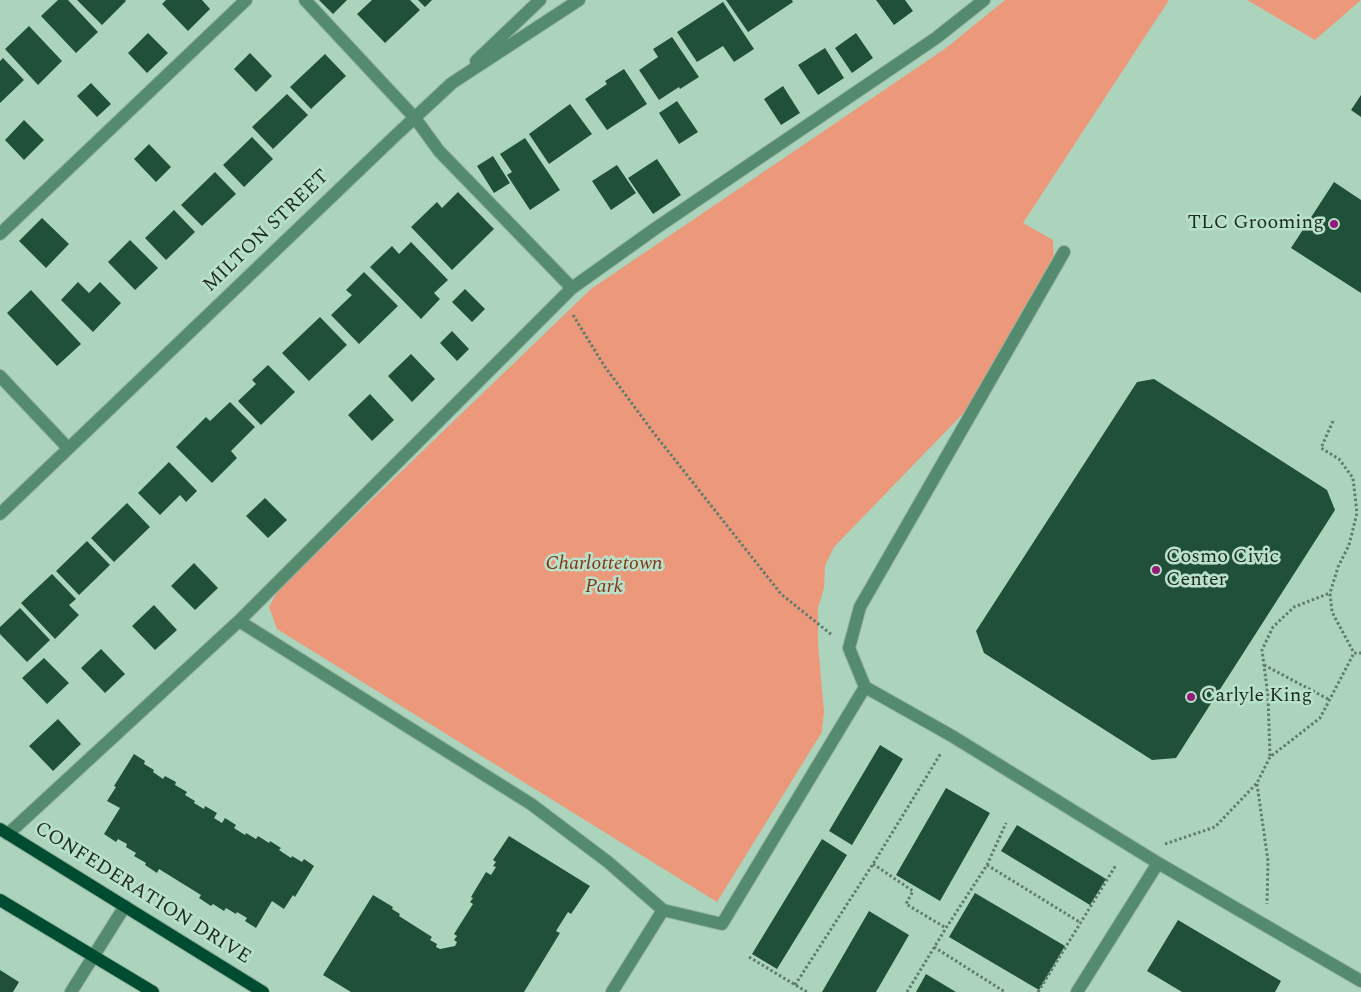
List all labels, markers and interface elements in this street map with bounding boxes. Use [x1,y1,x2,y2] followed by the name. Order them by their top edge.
[199,166,335,298] street label: MILTON STREET
[1188,212,1324,236] place label: TLC Grooming
[1328,218,1340,230] marker: TLC Grooming
[1166,546,1279,593] place label: Cosmo Civic Center
[545,553,663,600] park label: Charlottetown Park
[1150,564,1162,576] marker: Cosmo Civic Center
[1201,685,1312,709] place label: Carlyle King
[1185,691,1197,703] marker: Carlyle King
[29,817,255,971] street label: CONFEDERATION DRIVE

